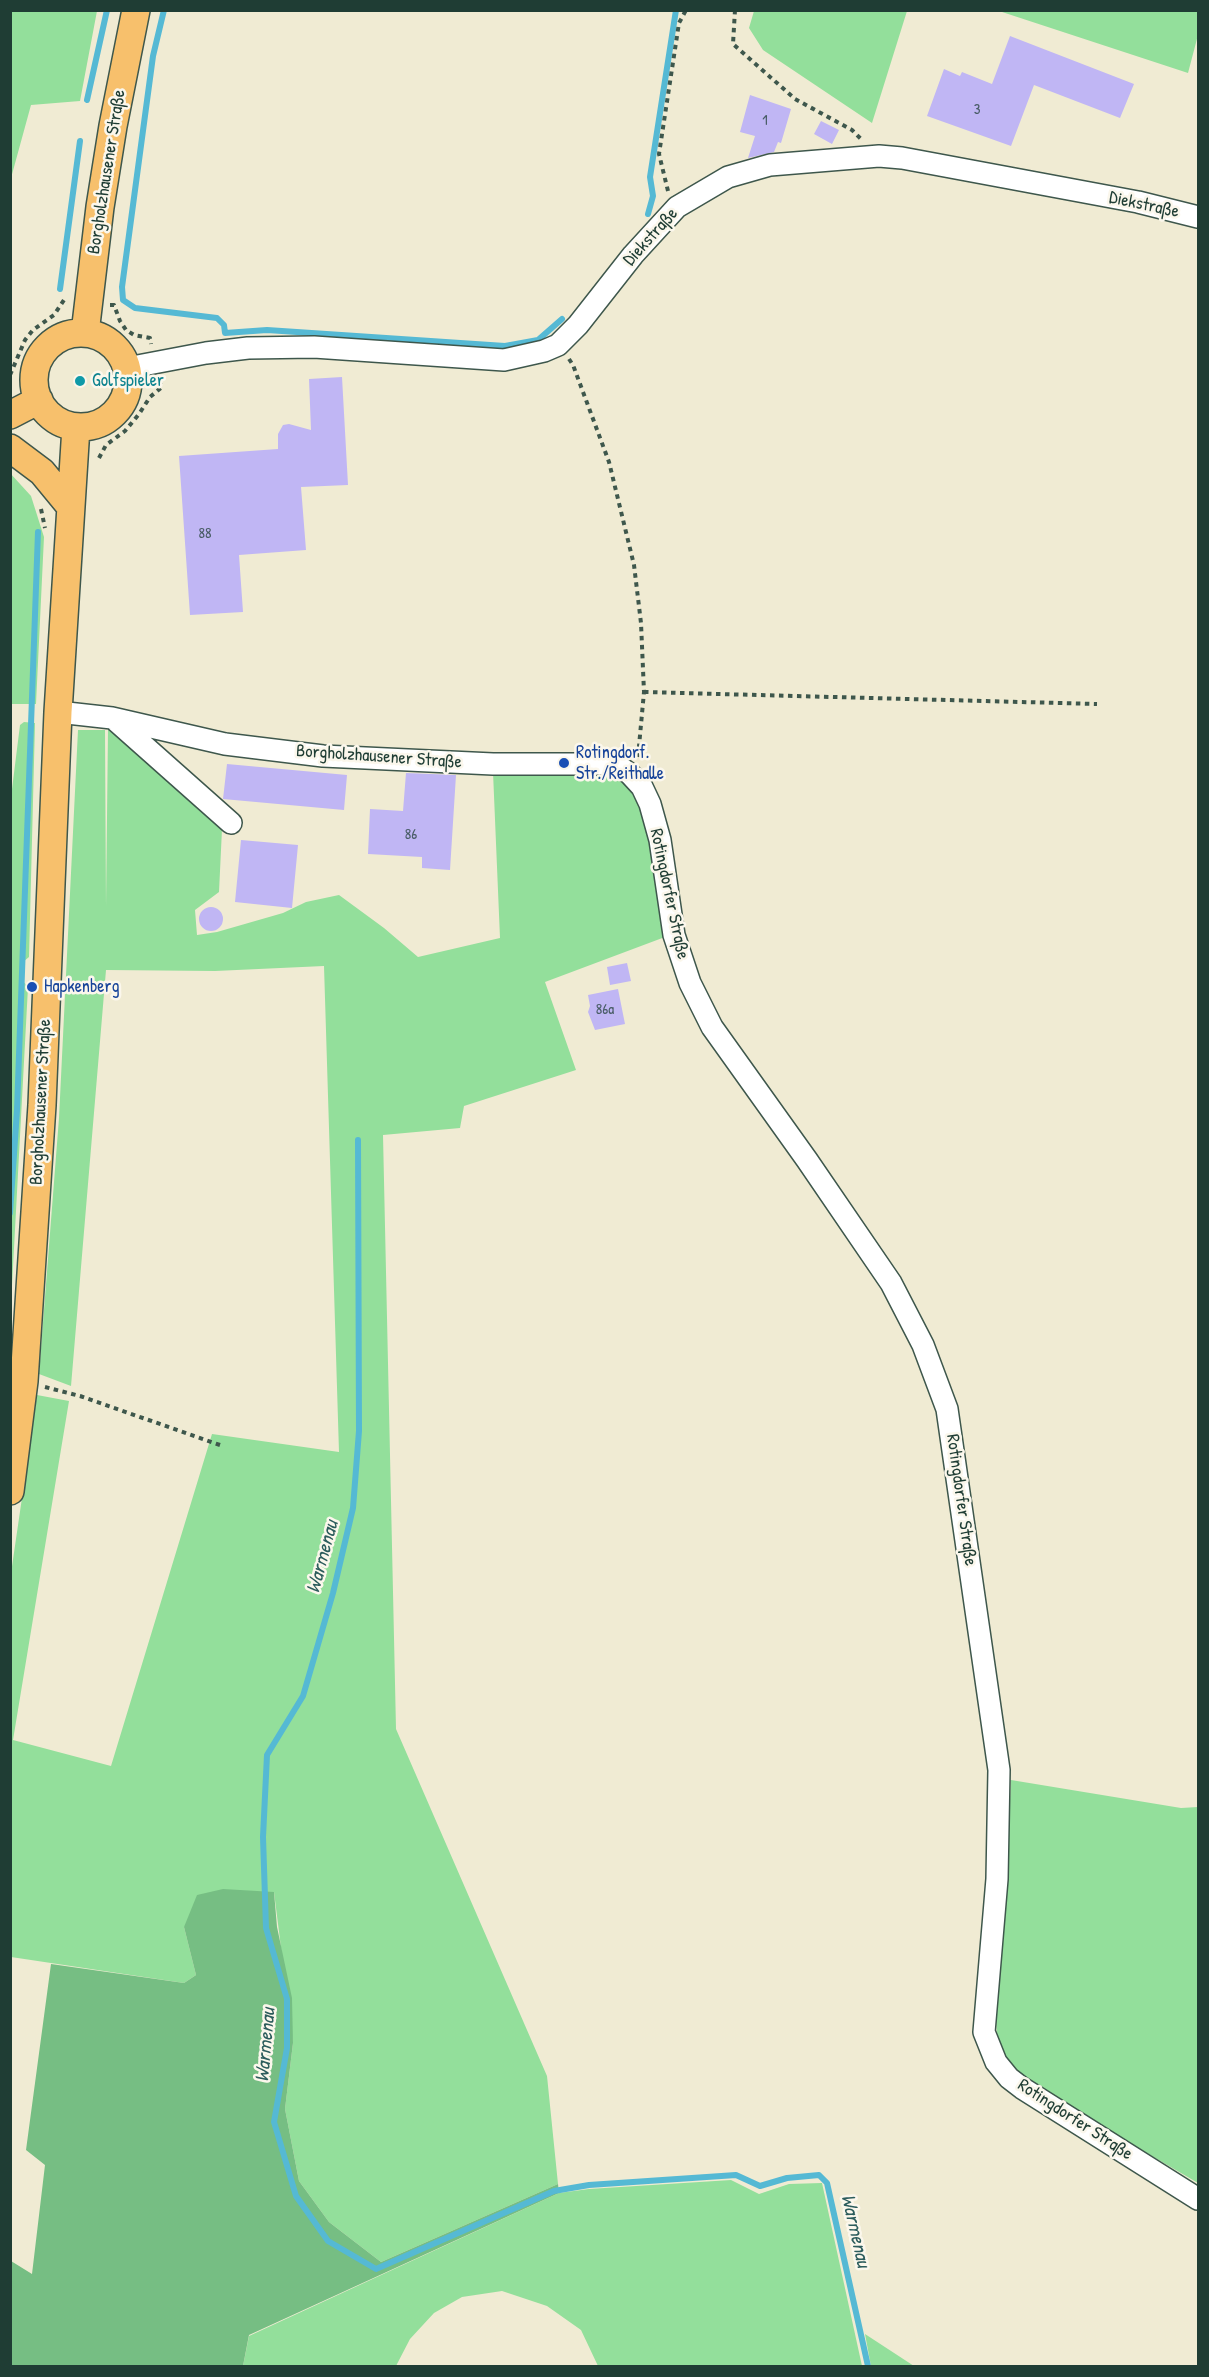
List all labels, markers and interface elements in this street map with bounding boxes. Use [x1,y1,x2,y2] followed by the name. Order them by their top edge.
[83,88,131,256] street label: Borgholzhausener Straße
[974,101,980,119] house number: 3
[762,112,768,130] house number: 1
[1107,187,1181,223] street label: Diekstraße
[619,203,683,271] street label: Diekstraße
[92,370,164,392] place label: Golfspieler
[73,374,87,388] marker: Golfspieler
[199,525,211,543] house number: 88
[295,740,463,774] street label: Borgholzhausener Straße
[576,742,664,784] place label: Rotingdorf. Str./Reithalle
[557,756,571,770] marker: Rotingdorf. Str./Reithalle
[405,826,417,844] house number: 86
[645,827,693,961] street label: Rotingdorfer Straße
[44,976,119,998] place label: Hapkenberg
[25,980,39,994] marker: Hapkenberg
[596,1001,614,1019] house number: 86a
[26,1019,56,1185] street label: Borgholzhausener Straße
[941,1433,981,1567] street label: Rotingdorfer Straße
[302,1518,344,1596] water label: Warmenau
[251,2007,281,2083] water label: Warmenau
[1013,2075,1137,2165] street label: Rotingdorfer Straße
[835,2192,875,2270] water label: Warmenau

